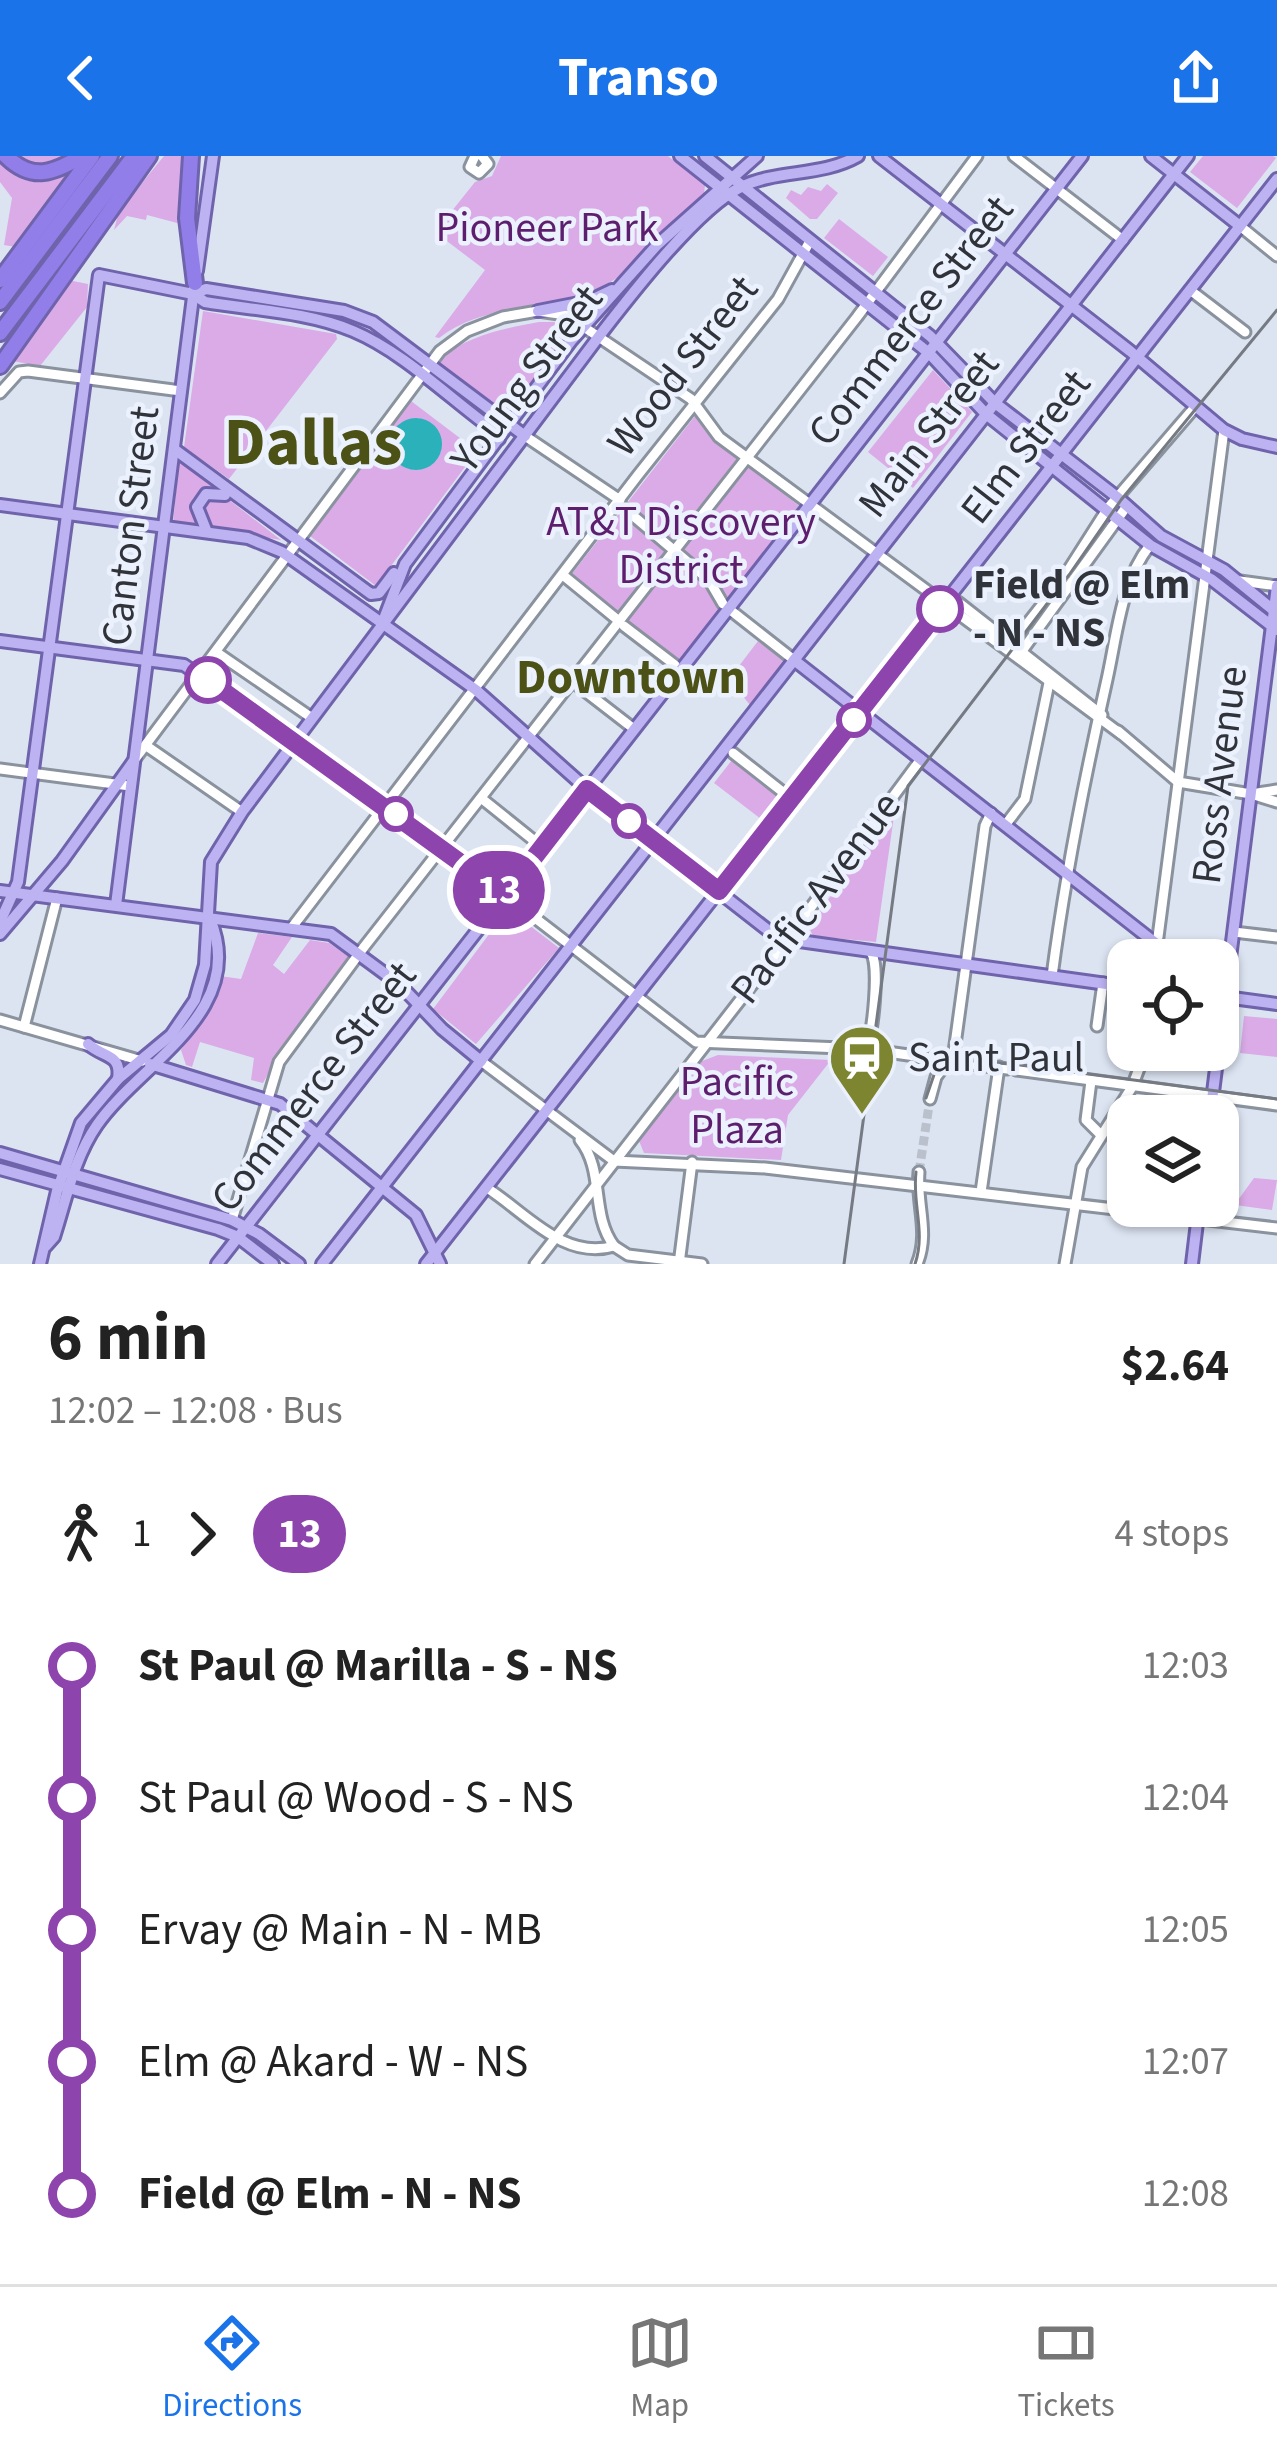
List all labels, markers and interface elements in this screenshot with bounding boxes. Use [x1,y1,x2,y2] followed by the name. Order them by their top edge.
[558,40,719,117] text: Transo
[48,45,114,111] icon: back
[1163,45,1229,111] icon: share
[794,183,1028,459] street label: Commerce Street
[436,198,659,258] park label: Pioneer Park
[593,263,773,469] street label: Wood Street
[436,272,618,486] street label: Young Street
[844,337,1014,531] street label: Main Street
[947,357,1105,537] street label: Elm Street
[224,396,402,490] district label: Dallas
[87,403,175,649] street label: Canton Street
[546,492,816,600] park label: AT&T Discovery District
[973,555,1190,663] place label: Field @ Elm - N - NS
[918,587,962,631] marker: Field @ Elm - N - NS
[516,644,746,712] district label: Downtown
[186,658,230,702] unlabelled marker
[1177,663,1263,887] street label: Ross Avenue
[838,704,870,736] unlabelled marker
[716,779,916,1017] street label: Pacific Avenue
[380,798,412,830] unlabelled marker
[613,805,645,837] unlabelled marker
[445,851,553,929] line badge: 13
[477,860,521,920] text: 13
[1107,939,1239,1227] map controls
[1107,939,1239,1071] button: locate
[197,949,431,1225] street label: Commerce Street
[827,1023,897,1117] station icon: Saint Paul
[908,1028,1084,1088] place label: Saint Paul
[680,1052,794,1160] park label: Pacific Plaza
[1107,1095,1239,1227] button: layers
[48,1291,209,1385] text: 6 min
[1120,1334,1229,1398] text: $2.64
[48,1383,343,1439] text: 12:02 – 12:08 · Bus
[48,1501,114,1567] icon: walk
[169,1501,235,1567] icon: forward
[277,1504,322,1564] text: 13
[132,1506,151,1562] text: 1
[1115,1506,1229,1562] text: 4 stops
[138,1634,618,1698] text: St Paul @ Marilla - S - NS
[1142,1638,1229,1694] text: 12:03
[138,1766,574,1830] text: St Paul @ Wood - S - NS
[1142,1770,1229,1826] text: 12:04
[138,1898,542,1962] text: Ervay @ Main - N - MB
[1142,1902,1229,1958] text: 12:05
[138,2030,528,2094] text: Elm @ Akard - W - NS
[1142,2034,1229,2090] text: 12:07
[138,2162,521,2226] text: Field @ Elm - N - NS
[1142,2166,1229,2222] text: 12:08
[162,2310,302,2429] tab: Directions
[627,2310,693,2429] tab: Map
[1017,2310,1115,2429] tab: Tickets

